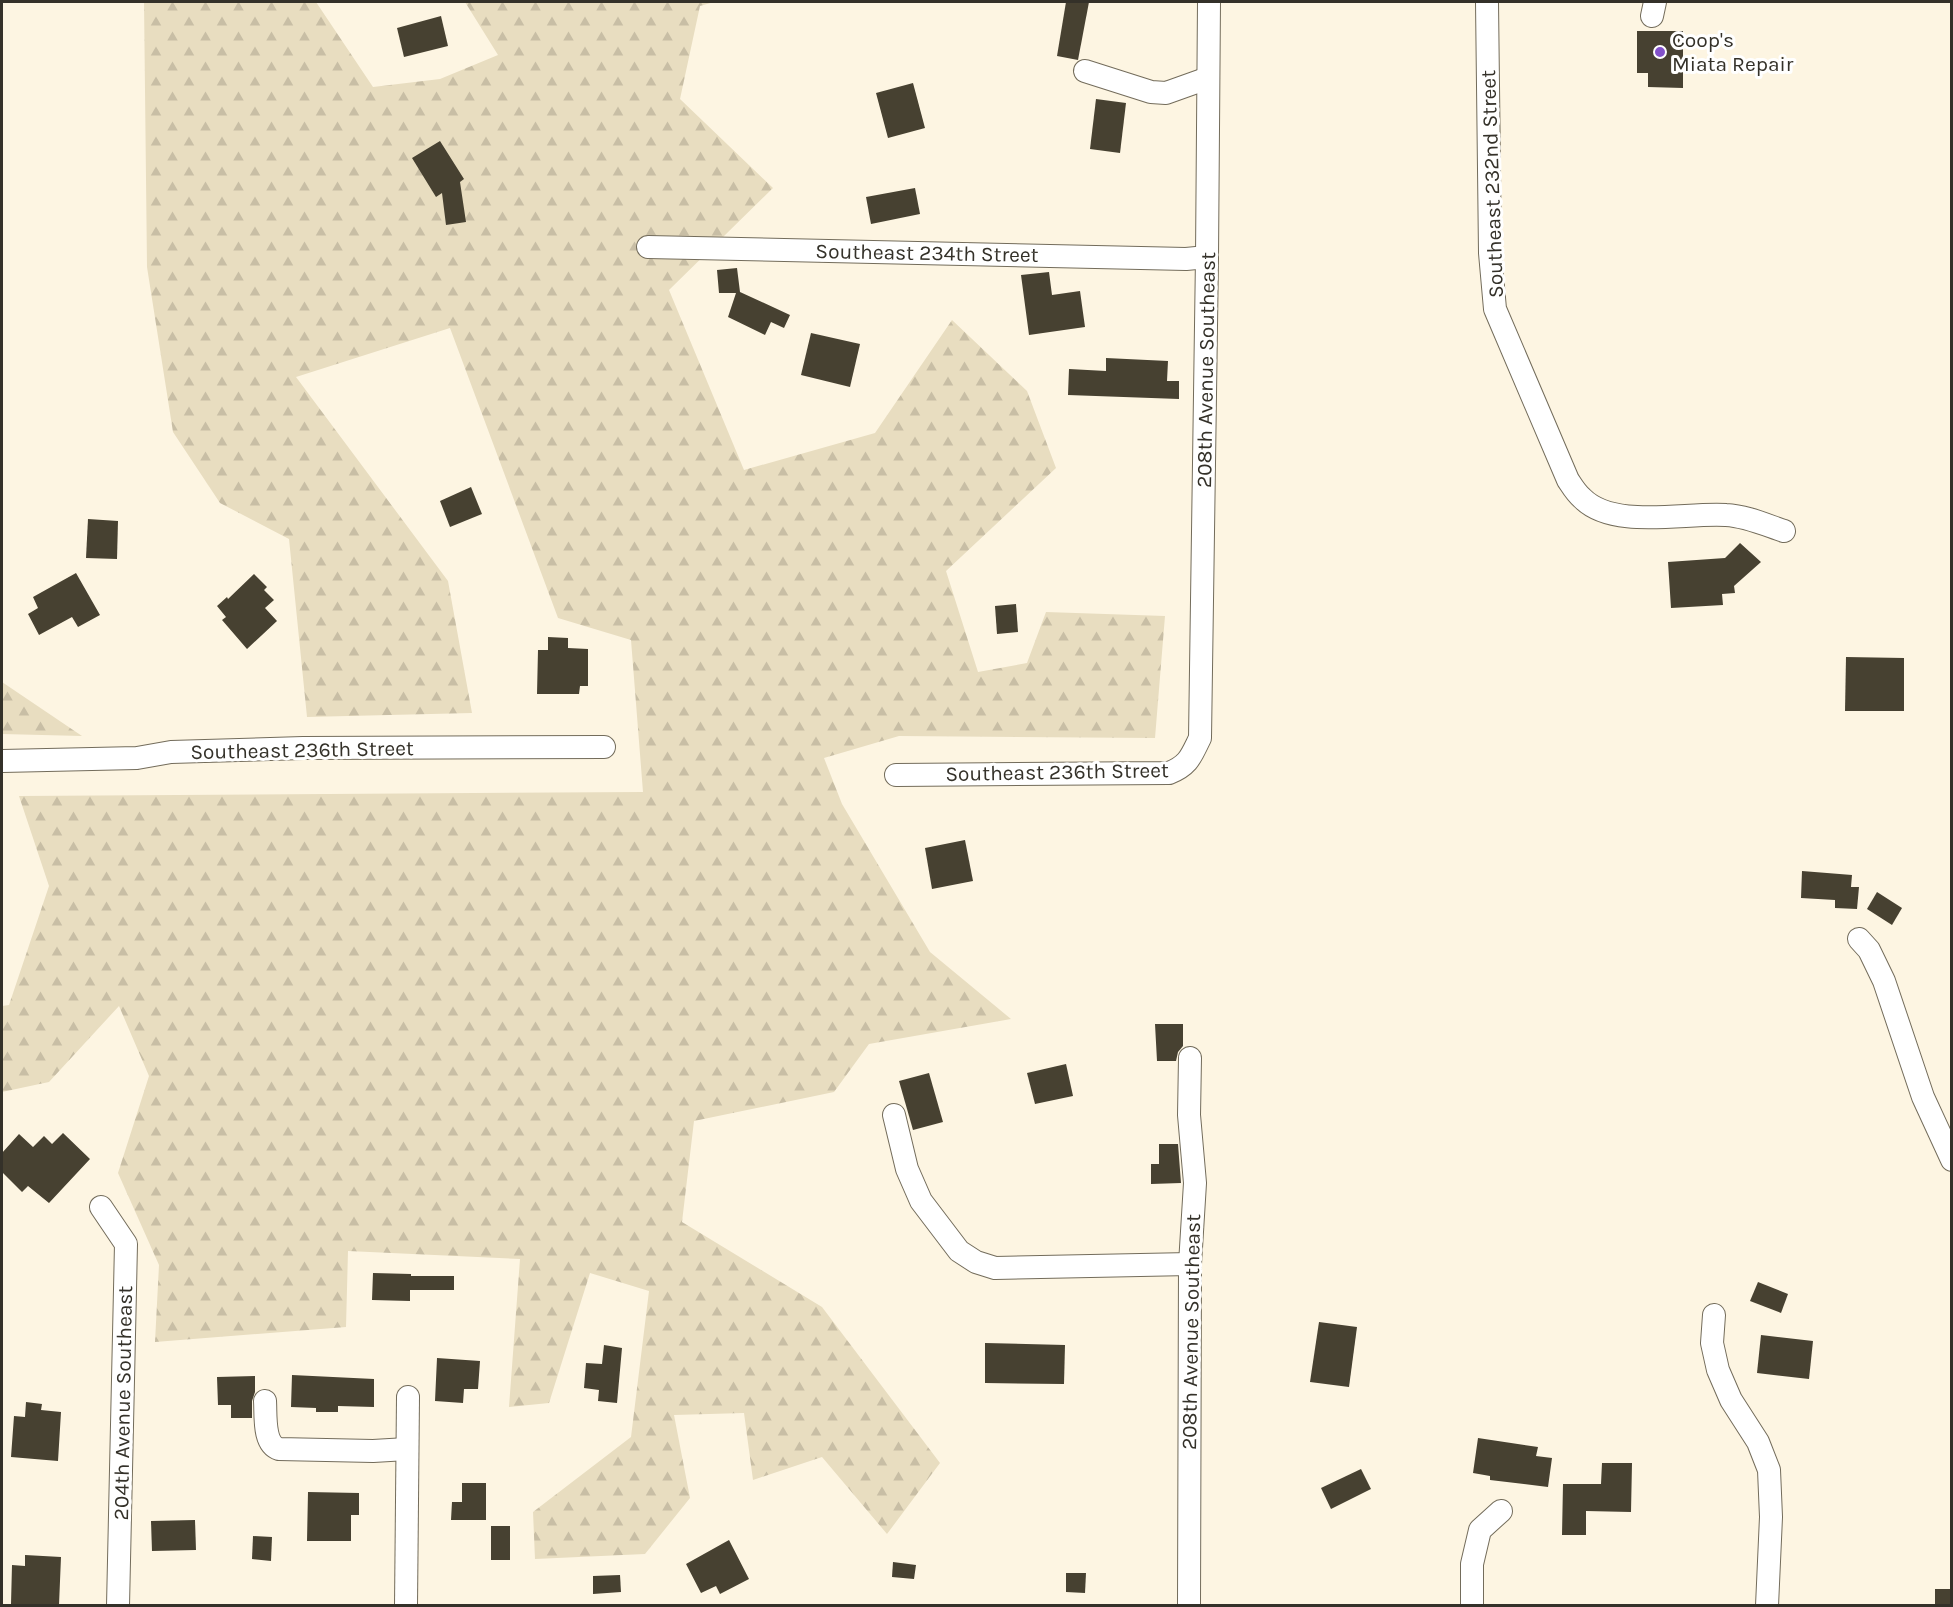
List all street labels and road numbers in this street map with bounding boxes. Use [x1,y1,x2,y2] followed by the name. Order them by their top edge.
[1476,69,1508,298] street label: Southeast 232nd Street
[815,239,1039,267] street label: Southeast 234th Street
[1192,252,1220,488] street label: 208th Avenue Southeast
[190,736,414,764] street label: Southeast 236th Street
[945,758,1169,786] street label: Southeast 236th Street
[1177,1214,1205,1450] street label: 208th Avenue Southeast
[109,1285,137,1521] street label: 204th Avenue Southeast

